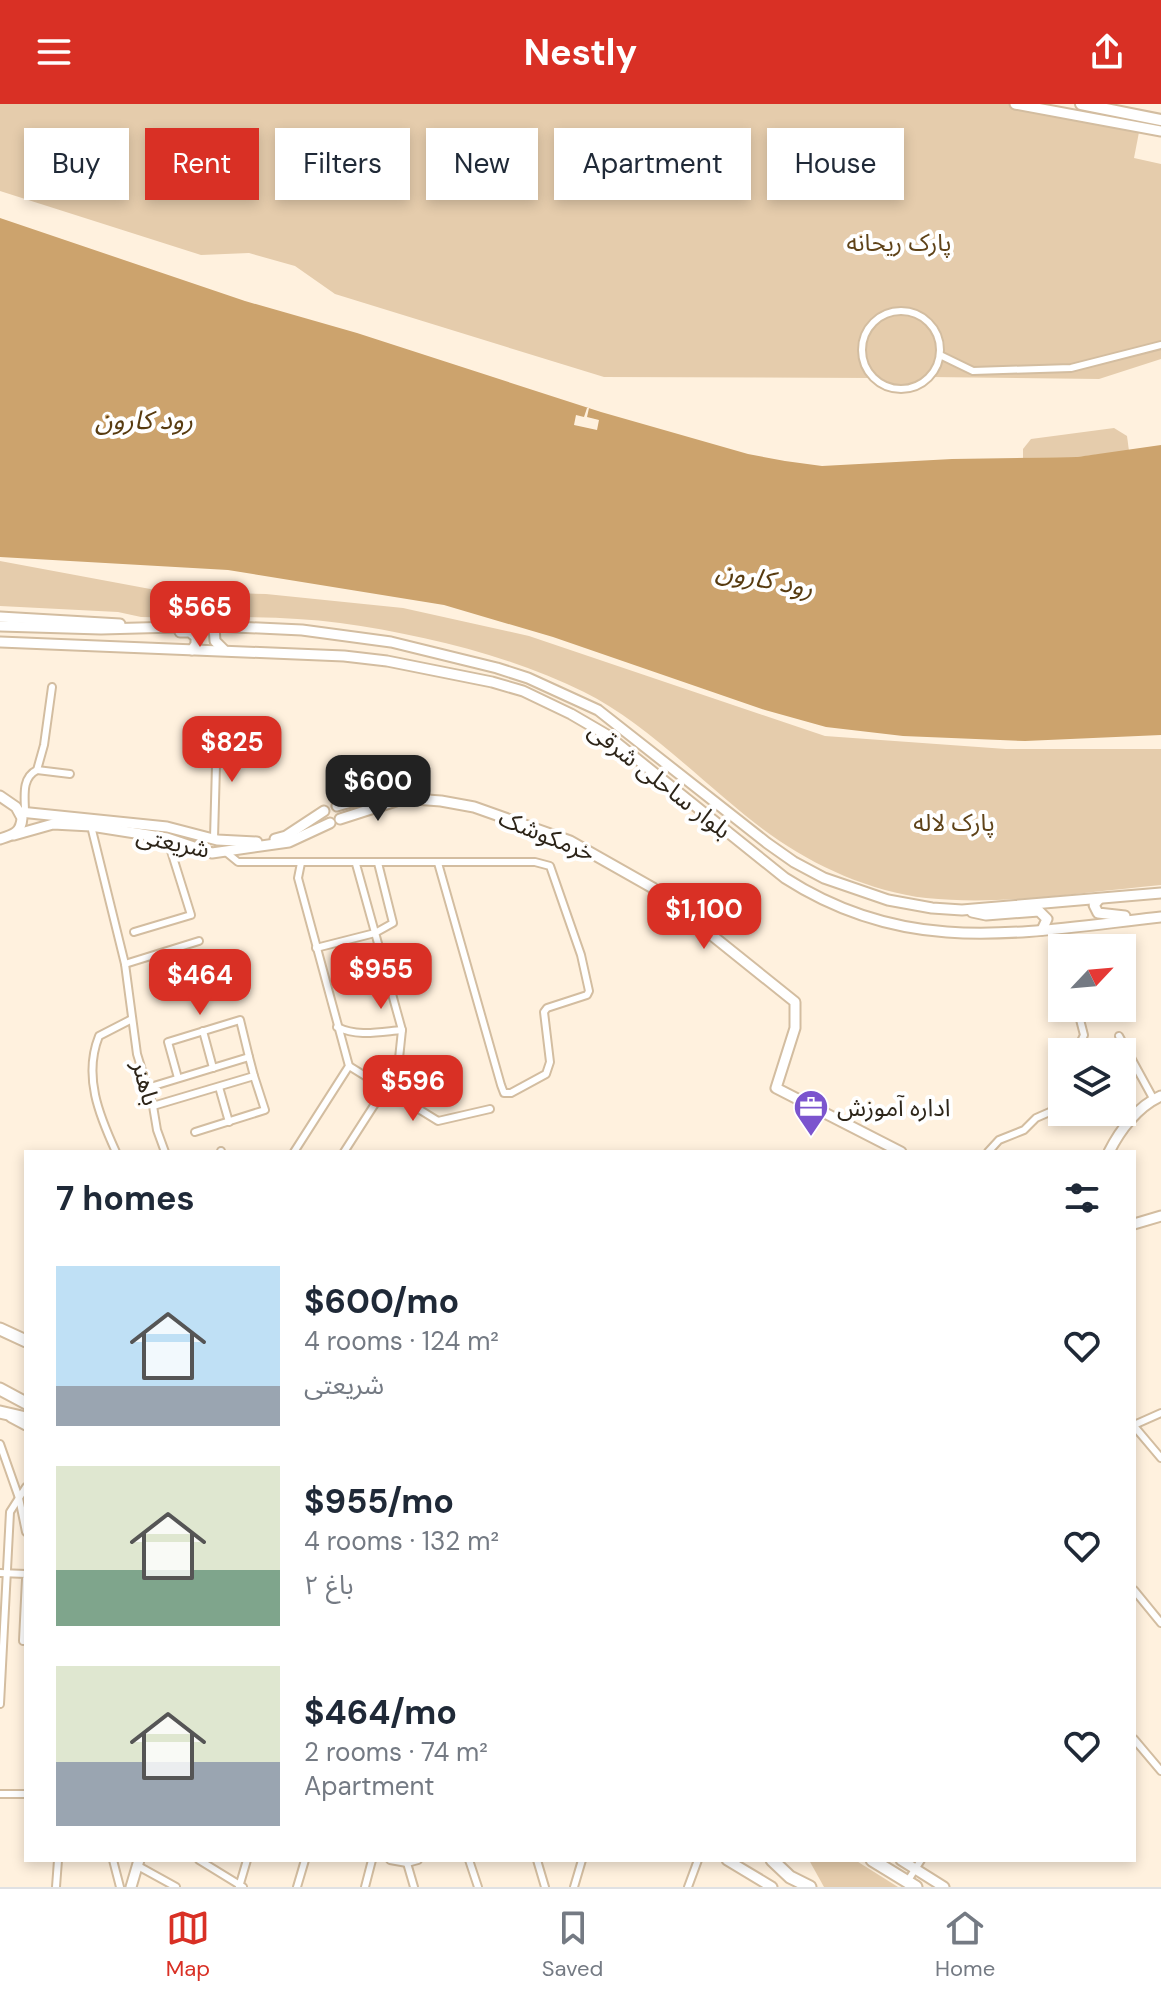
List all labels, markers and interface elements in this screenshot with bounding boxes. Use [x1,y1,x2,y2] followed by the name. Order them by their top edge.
[524,29,637,76] text: Nestly
[32,30,76,74] icon: menu
[1085,30,1129,74] icon: share
[24,128,129,200] chip: Buy
[145,128,259,200] chip: Rent
[275,128,410,200] chip: Filters
[426,128,538,200] chip: New
[554,128,751,200] chip: Apartment
[767,128,904,200] chip: House
[846,227,952,258] park label: پارک ریحانه
[95,403,193,437] water label: رود کارون
[714,553,816,605] water label: رود کارون
[153,581,247,649] pin: $565
[168,590,232,624] text: $565
[582,715,738,845] street label: بلوار ساحلی شرقی
[185,716,279,784] pin: $825
[200,725,264,759] text: $825
[331,755,425,823] pin: $600
[344,764,412,798] text: $600
[494,802,600,868] street label: خرمکوشک
[913,807,995,838] park label: پارک لاله
[134,819,212,865] street label: شریعتی
[639,883,769,951] pin: $1,100
[665,892,743,926] text: $1,100
[1048,934,1136,1022] north arrow
[1048,934,1136,1126] map controls
[334,943,428,1011] pin: $955
[153,949,247,1017] pin: $464
[349,952,413,986] text: $955
[167,958,233,992] text: $464
[1048,1038,1136,1126] button: layers
[366,1055,460,1123] pin: $596
[125,1056,167,1109] street label: باهنر
[381,1064,445,1098] text: $596
[792,1088,830,1138] office icon: اداره آموزش
[837,1092,951,1123] place label: اداره آموزش
[56,1176,195,1221] text: 7 homes
[1060,1176,1104,1220] icon: filters
[304,1279,459,1324] text: $600/mo
[120,1298,216,1394] icon: home
[304,1324,499,1358] text: 4 rooms · 124 m²
[1060,1324,1104,1368] icon: heart
[304,1368,384,1402] text: شریعتی
[304,1479,454,1524] text: $955/mo
[120,1498,216,1594] icon: home
[304,1524,499,1558] text: 4 rooms · 132 m²
[1060,1524,1104,1568] icon: heart
[304,1568,354,1602] text: باغ ۲
[304,1690,457,1735] text: $464/mo
[120,1698,216,1794] icon: home
[1060,1724,1104,1768] icon: heart
[304,1735,488,1769] text: 2 rooms · 74 m²
[304,1769,435,1803] text: Apartment
[166,1906,210,1983] tab: Map
[542,1906,603,1983] tab: Saved
[935,1906,995,1983] tab: Home

